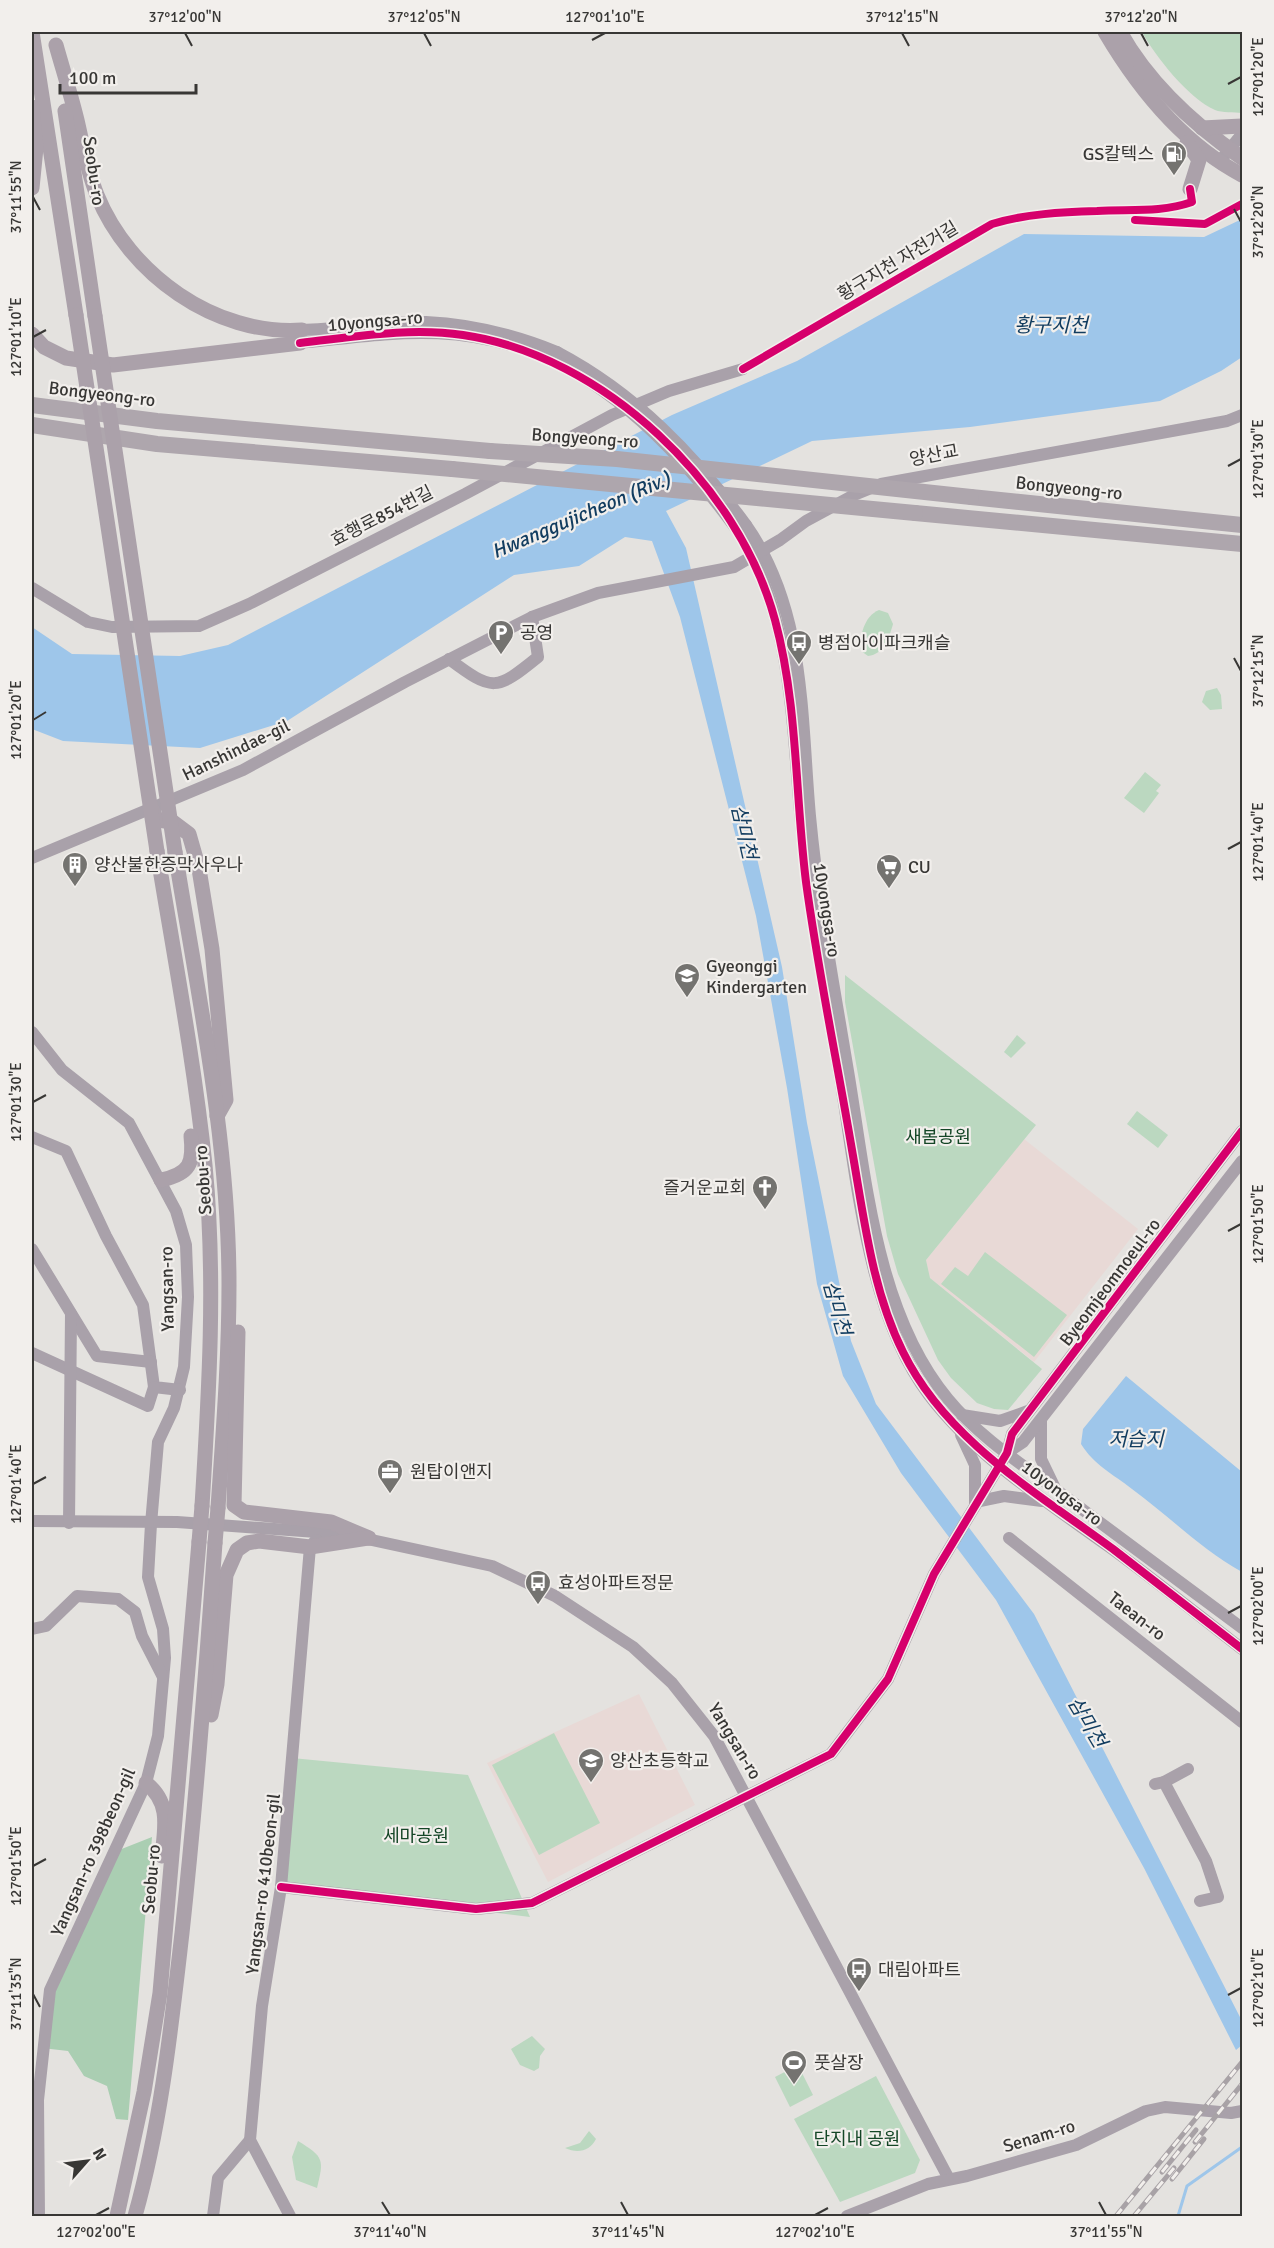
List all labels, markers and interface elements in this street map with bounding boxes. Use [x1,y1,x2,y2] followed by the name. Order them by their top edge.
[148,8,222,26] text: 37°12'00"N
[387,8,461,26] text: 37°12'05"N
[565,8,645,26] text: 127°01'10"E
[865,8,939,26] text: 37°12'15"N
[1104,8,1178,26] text: 37°12'20"N
[1249,37,1267,117] text: 127°01'20"E
[60,57,196,95] scale bar
[69,67,116,89] text: 100 m
[78,135,110,207] street label: Seobu-ro
[1159,139,1189,177] fuel station icon: GS칼텍스
[1083,143,1154,165] place label: GS칼텍스
[7,160,25,234] text: 37°11'55"N
[1249,185,1267,259] text: 37°12'20"N
[834,216,962,306] street label: 황구지천 자전거길
[7,297,25,377] text: 127°01'10"E
[327,306,423,336] street label: 10yongsa-ro
[1014,313,1090,338] water label: 황구지천
[47,377,157,411] street label: Bongyeong-ro
[1249,419,1267,499] text: 127°01'30"E
[531,423,639,453] street label: Bongyeong-ro
[908,439,960,471] street label: 양산교
[488,466,675,564] water label: Hwanggujicheon (Riv.)
[1014,471,1124,505] street label: Bongyeong-ro
[327,481,437,551] street label: 효행로854번길
[486,618,516,656] parking icon: 공영
[520,622,553,644] place label: 공영
[784,628,814,666] bus stop icon: 병점아이파크캐슬
[818,632,950,654] place label: 병점아이파크캐슬
[1249,634,1267,708] text: 37°12'15"N
[7,680,25,760] text: 127°01'20"E
[179,714,293,786] street label: Hanshindae-gil
[726,802,763,864] water label: 삼미천
[1249,802,1267,882] text: 127°01'40"E
[60,850,90,888] building icon: 양산불한증막사우나
[874,852,904,890] supermarket icon: CU
[94,854,243,876] place label: 양산불한증막사우나
[908,856,931,878] place label: CU
[809,861,845,959] street label: 10yongsa-ro
[706,955,807,998] place label: Gyeonggi Kindergarten
[672,961,702,999] school or university icon: Gyeonggi Kindergarten
[7,1062,25,1142] text: 127°01'30"E
[905,1126,971,1148] park label: 새봄공원
[190,1144,216,1216] street label: Seobu-ro
[750,1173,780,1211] church icon: 즐거운교회
[663,1177,746,1199] place label: 즐거운교회
[1249,1184,1267,1264] text: 127°01'50"E
[1055,1214,1165,1350] street label: Byeomjeomnoeul-ro
[155,1246,179,1332] street label: Yangsan-ro
[817,1278,857,1340] water label: 삼미천
[1108,1427,1165,1452] water label: 저습지
[7,1444,25,1524] text: 127°01'40"E
[1017,1456,1107,1530] street label: 10yongsa-ro
[375,1457,405,1495] office icon: 원탑이앤지
[410,1461,493,1483] place label: 원탑이앤지
[1249,1566,1267,1646] text: 127°02'00"E
[523,1568,553,1606] bus stop icon: 효성아파트정문
[558,1572,674,1594] place label: 효성아파트정문
[1104,1587,1170,1645] street label: Taean-ro
[1062,1692,1113,1754] water label: 삼미천
[704,1699,766,1783] street label: Yangsan-ro
[576,1746,606,1784] school or university icon: 양산초등학교
[610,1750,709,1772] place label: 양산초등학교
[46,1764,140,1940] street label: Yangsan-ro 398beon-gil
[241,1792,285,1976] street label: Yangsan-ro 410beon-gil
[383,1825,449,1847] park label: 세마공원
[7,1826,25,1906] text: 127°01'50"E
[137,1843,165,1915] street label: Seobu-ro
[1249,1948,1267,2028] text: 127°02'10"E
[844,1955,874,1993] bus stop icon: 대림아파트
[7,1957,25,2031] text: 37°11'35"N
[878,1959,961,1981] place label: 대림아파트
[779,2048,809,2086] sports icon: 풋살장
[814,2052,864,2074] place label: 풋살장
[1000,2115,1078,2157] street label: Senam-ro
[814,2128,900,2150] park label: 단지내 공원
[57,2131,117,2191] north arrow
[88,2145,111,2164] text: N
[56,2223,136,2241] text: 127°02'00"E
[353,2223,427,2241] text: 37°11'40"N
[591,2223,665,2241] text: 37°11'45"N
[775,2223,855,2241] text: 127°02'10"E
[1069,2223,1143,2241] text: 37°11'55"N

